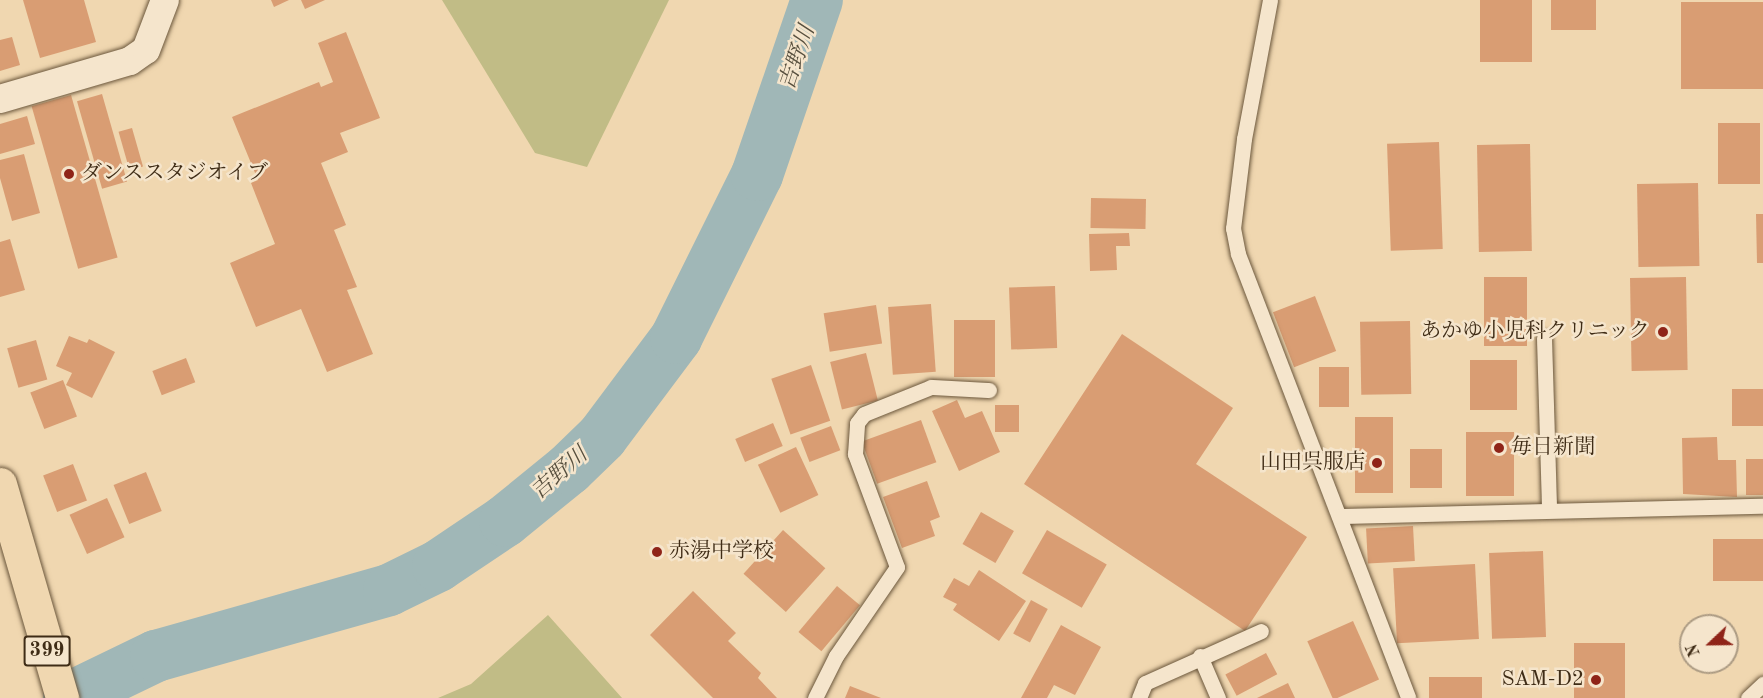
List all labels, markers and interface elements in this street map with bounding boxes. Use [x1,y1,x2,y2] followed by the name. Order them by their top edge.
[775,23,821,93] water label: 吉野川
[81,161,270,187] place label: ダンススタジオイブ
[62,167,76,181] marker: ダンススタジオイブ
[1419,319,1650,345] place label: あかゆ小児科クリニック
[1654,323,1672,341] marker: あかゆ小児科クリニック
[1511,435,1595,461] place label: 毎日新聞
[1492,441,1506,455] marker: 毎日新聞
[526,442,594,506] water label: 吉野川
[1260,450,1365,476] place label: 山田呉服店
[1370,456,1384,470] marker: 山田呉服店
[669,539,774,565] place label: 赤湯中学校
[650,545,664,559] marker: 赤湯中学校
[1679,614,1739,674] north arrow
[23,634,71,668] road number: 399
[1684,641,1704,659] text: N
[1502,667,1584,693] place label: SAM-D2
[1589,673,1603,687] marker: SAM-D2

